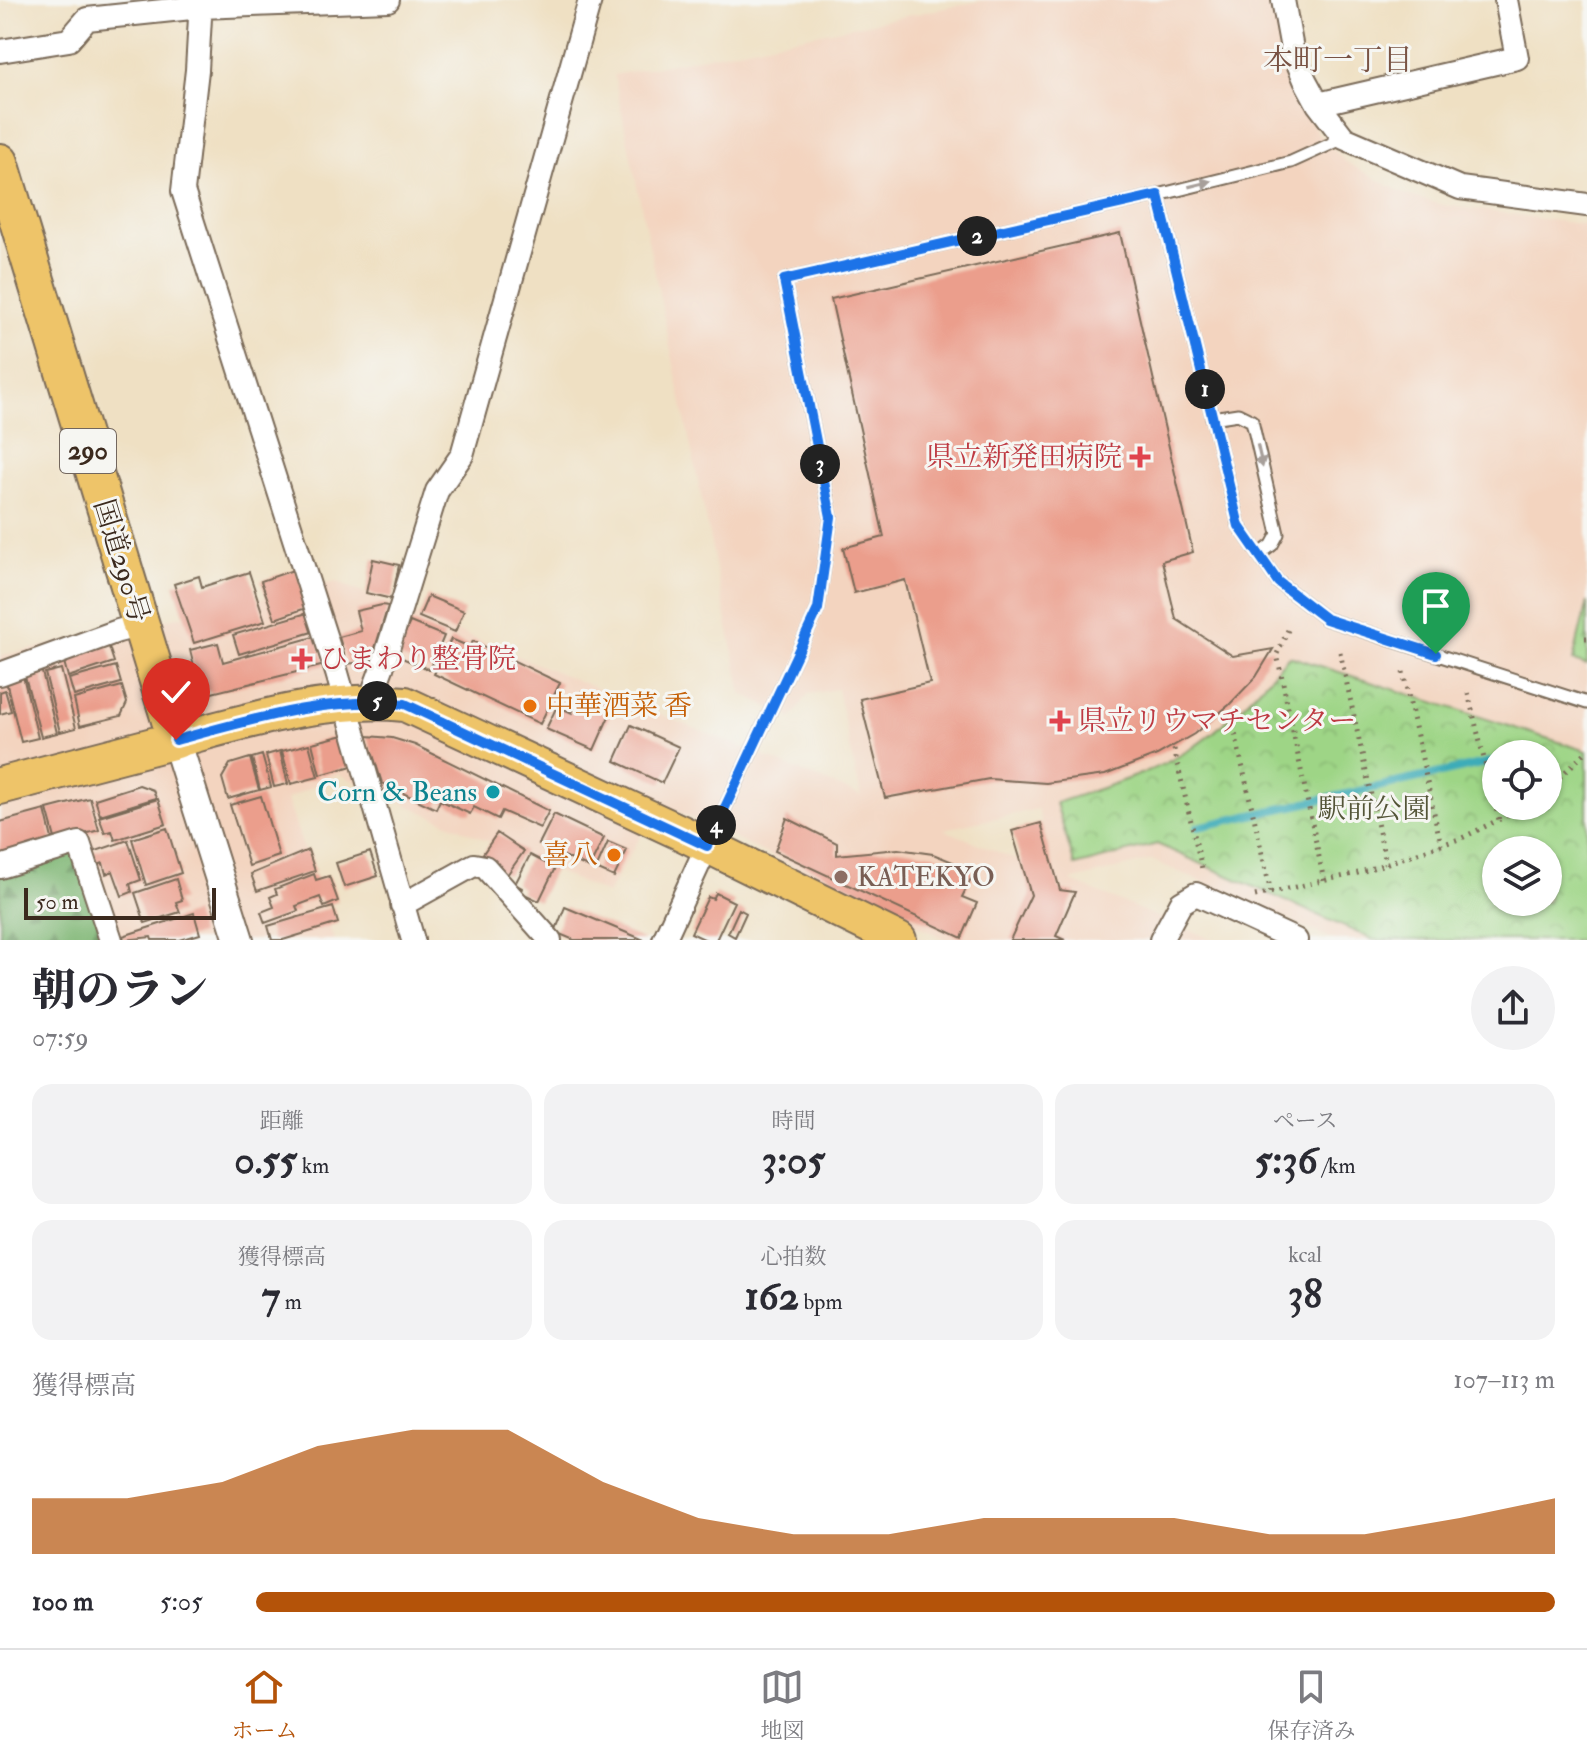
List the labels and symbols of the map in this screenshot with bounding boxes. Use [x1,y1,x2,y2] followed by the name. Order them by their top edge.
[1263,42,1413,79] district label: 本町一丁目
[1188,178,1213,190] one-way arrow
[957,216,997,256] pin: 2
[1185,369,1225,409] pin: 1
[60,429,116,473] road number: 290
[926,440,1122,475] place label: 県立新発田病院
[1255,443,1267,468] one-way arrow
[800,444,840,484] pin: 3
[1129,446,1151,468] marker: 県立新発田病院
[86,495,156,627] street label: 国道290号
[1402,572,1470,654] pin
[320,642,516,677] place label: ひまわり整骨院
[291,648,313,670] marker: ひまわり整骨院
[142,658,210,740] pin
[357,681,397,721] pin: 5
[546,689,692,724] place label: 中華酒菜 香
[521,697,539,715] marker: 中華酒菜 香
[1078,704,1356,739] place label: 県立リウマチセンター
[1049,710,1071,732] marker: 県立リウマチセンター
[317,775,477,810] place label: Corn & Beans
[484,783,502,801] marker: Corn & Beans
[1318,792,1430,827] park label: 駅前公園
[696,805,736,845] pin: 4
[542,838,598,873] place label: 喜八
[605,846,623,864] marker: 喜八
[857,860,995,895] place label: KATEKYO
[832,868,850,886] marker: KATEKYO
[24,884,216,920] scale bar

